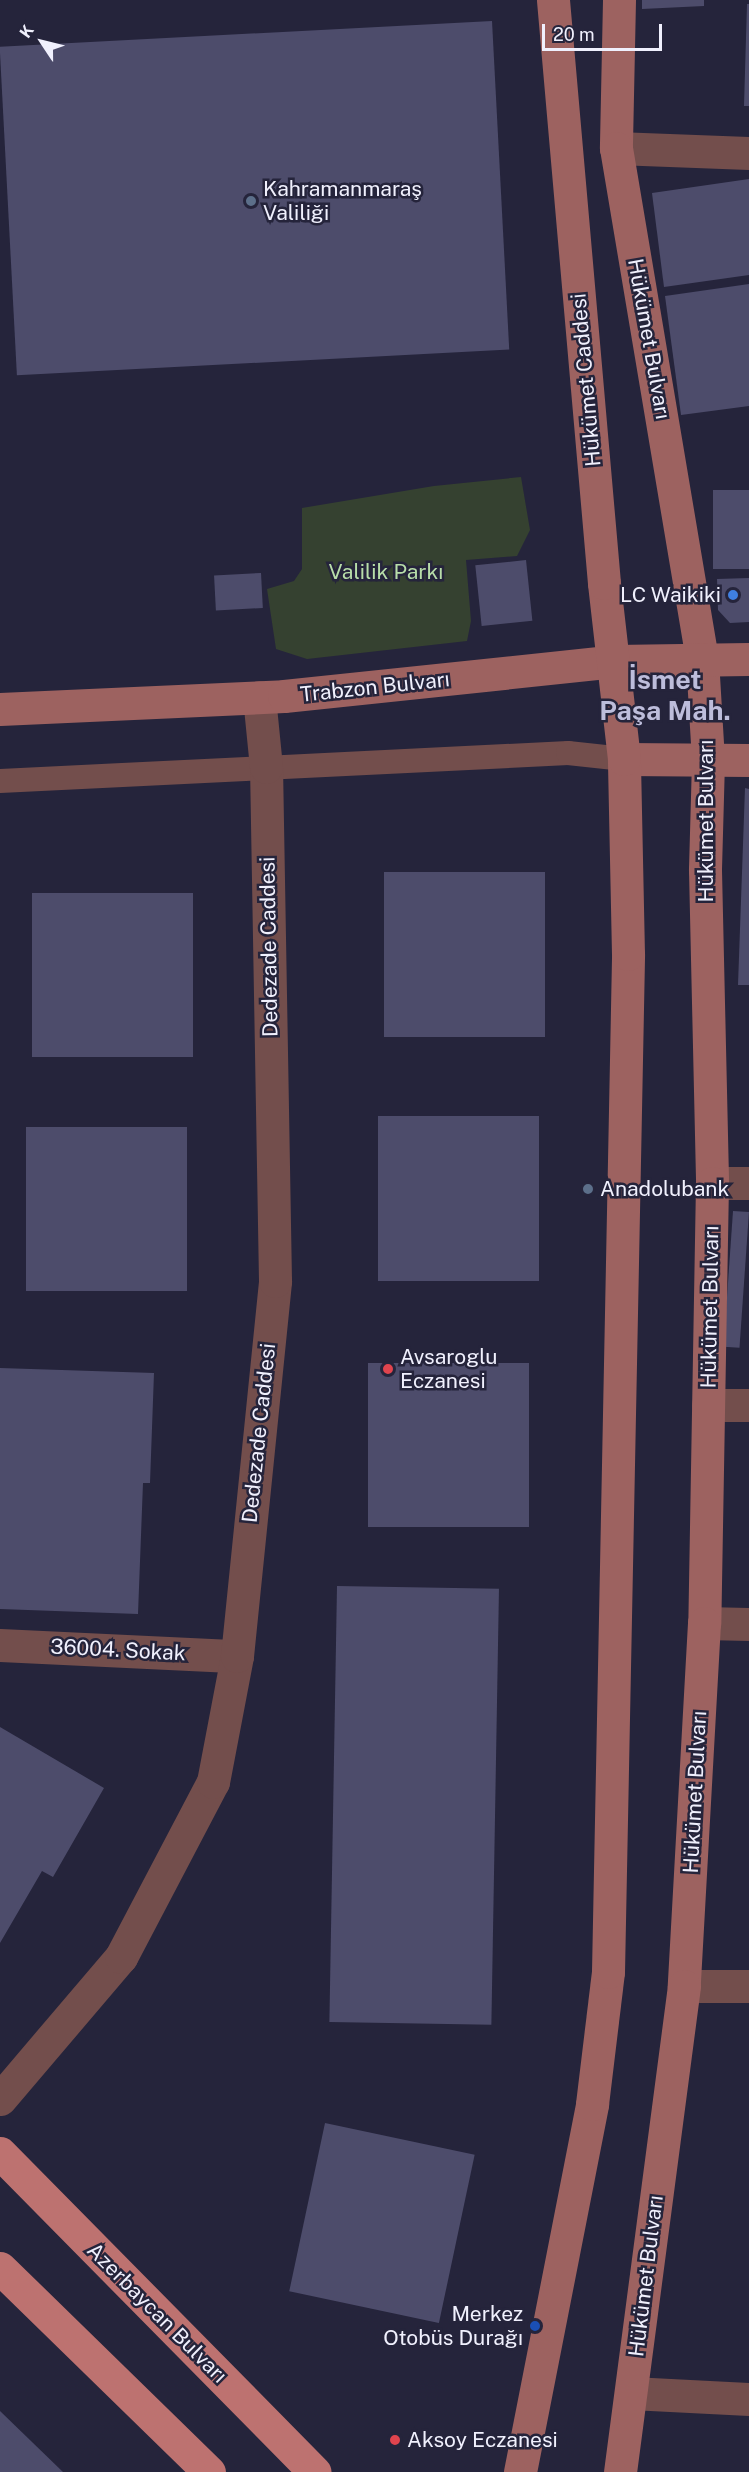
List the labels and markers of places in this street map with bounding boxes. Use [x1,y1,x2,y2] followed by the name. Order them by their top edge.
[263,176,422,226] place label: Kahramanmaraş Valiliği
[244,194,258,208] marker: Kahramanmaraş Valiliği
[620,582,721,608] place label: LC Waikiki
[726,588,740,602] marker: LC Waikiki
[600,1176,729,1202] place label: Anadolubank
[581,1182,595,1196] marker: Anadolubank
[400,1344,497,1394] place label: Avsaroglu Eczanesi
[381,1362,395,1376] marker: Avsaroglu Eczanesi
[383,2301,523,2351] place label: Merkez Otobüs Durağı
[528,2319,542,2333] marker: Merkez Otobüs Durağı
[407,2427,558,2453] place label: Aksoy Eczanesi
[388,2433,402,2447] marker: Aksoy Eczanesi

